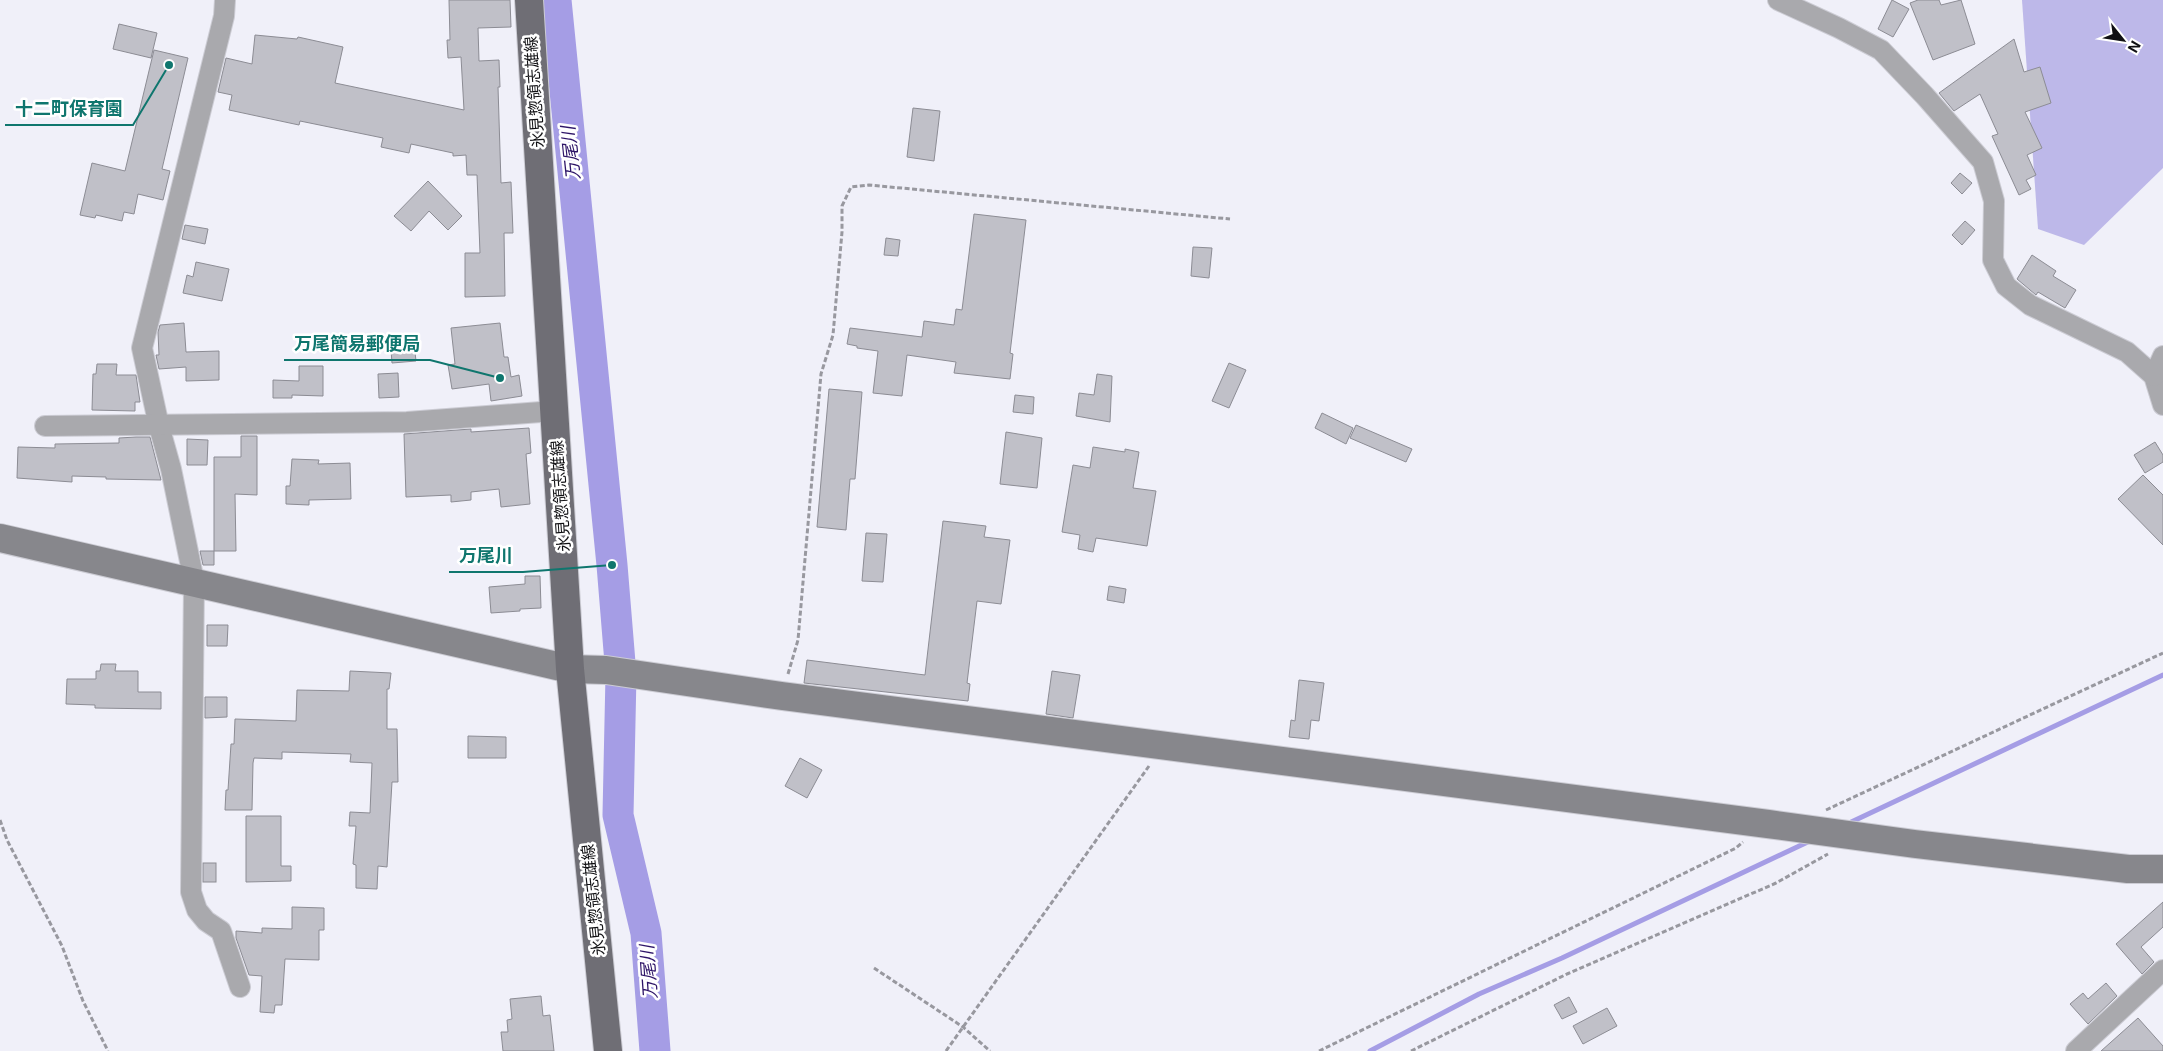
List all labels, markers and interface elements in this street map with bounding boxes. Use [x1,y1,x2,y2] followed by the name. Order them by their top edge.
[2098,15,2148,65] north arrow
[520,35,548,149] street label: 氷見惣領志雄線
[2125,38,2145,56] text: N
[5,92,133,125] callout: 十二町保育園
[15,98,123,119] text: 十二町保育園
[557,123,584,181] water label: 万尾川
[284,327,430,360] callout: 万尾簡易郵便局
[294,333,420,354] text: 万尾簡易郵便局
[546,439,574,553] street label: 氷見惣領志雄線
[449,539,523,572] callout: 万尾川
[459,545,513,566] text: 万尾川
[577,843,609,957] street label: 氷見惣領志雄線
[636,942,661,1000] water label: 万尾川

